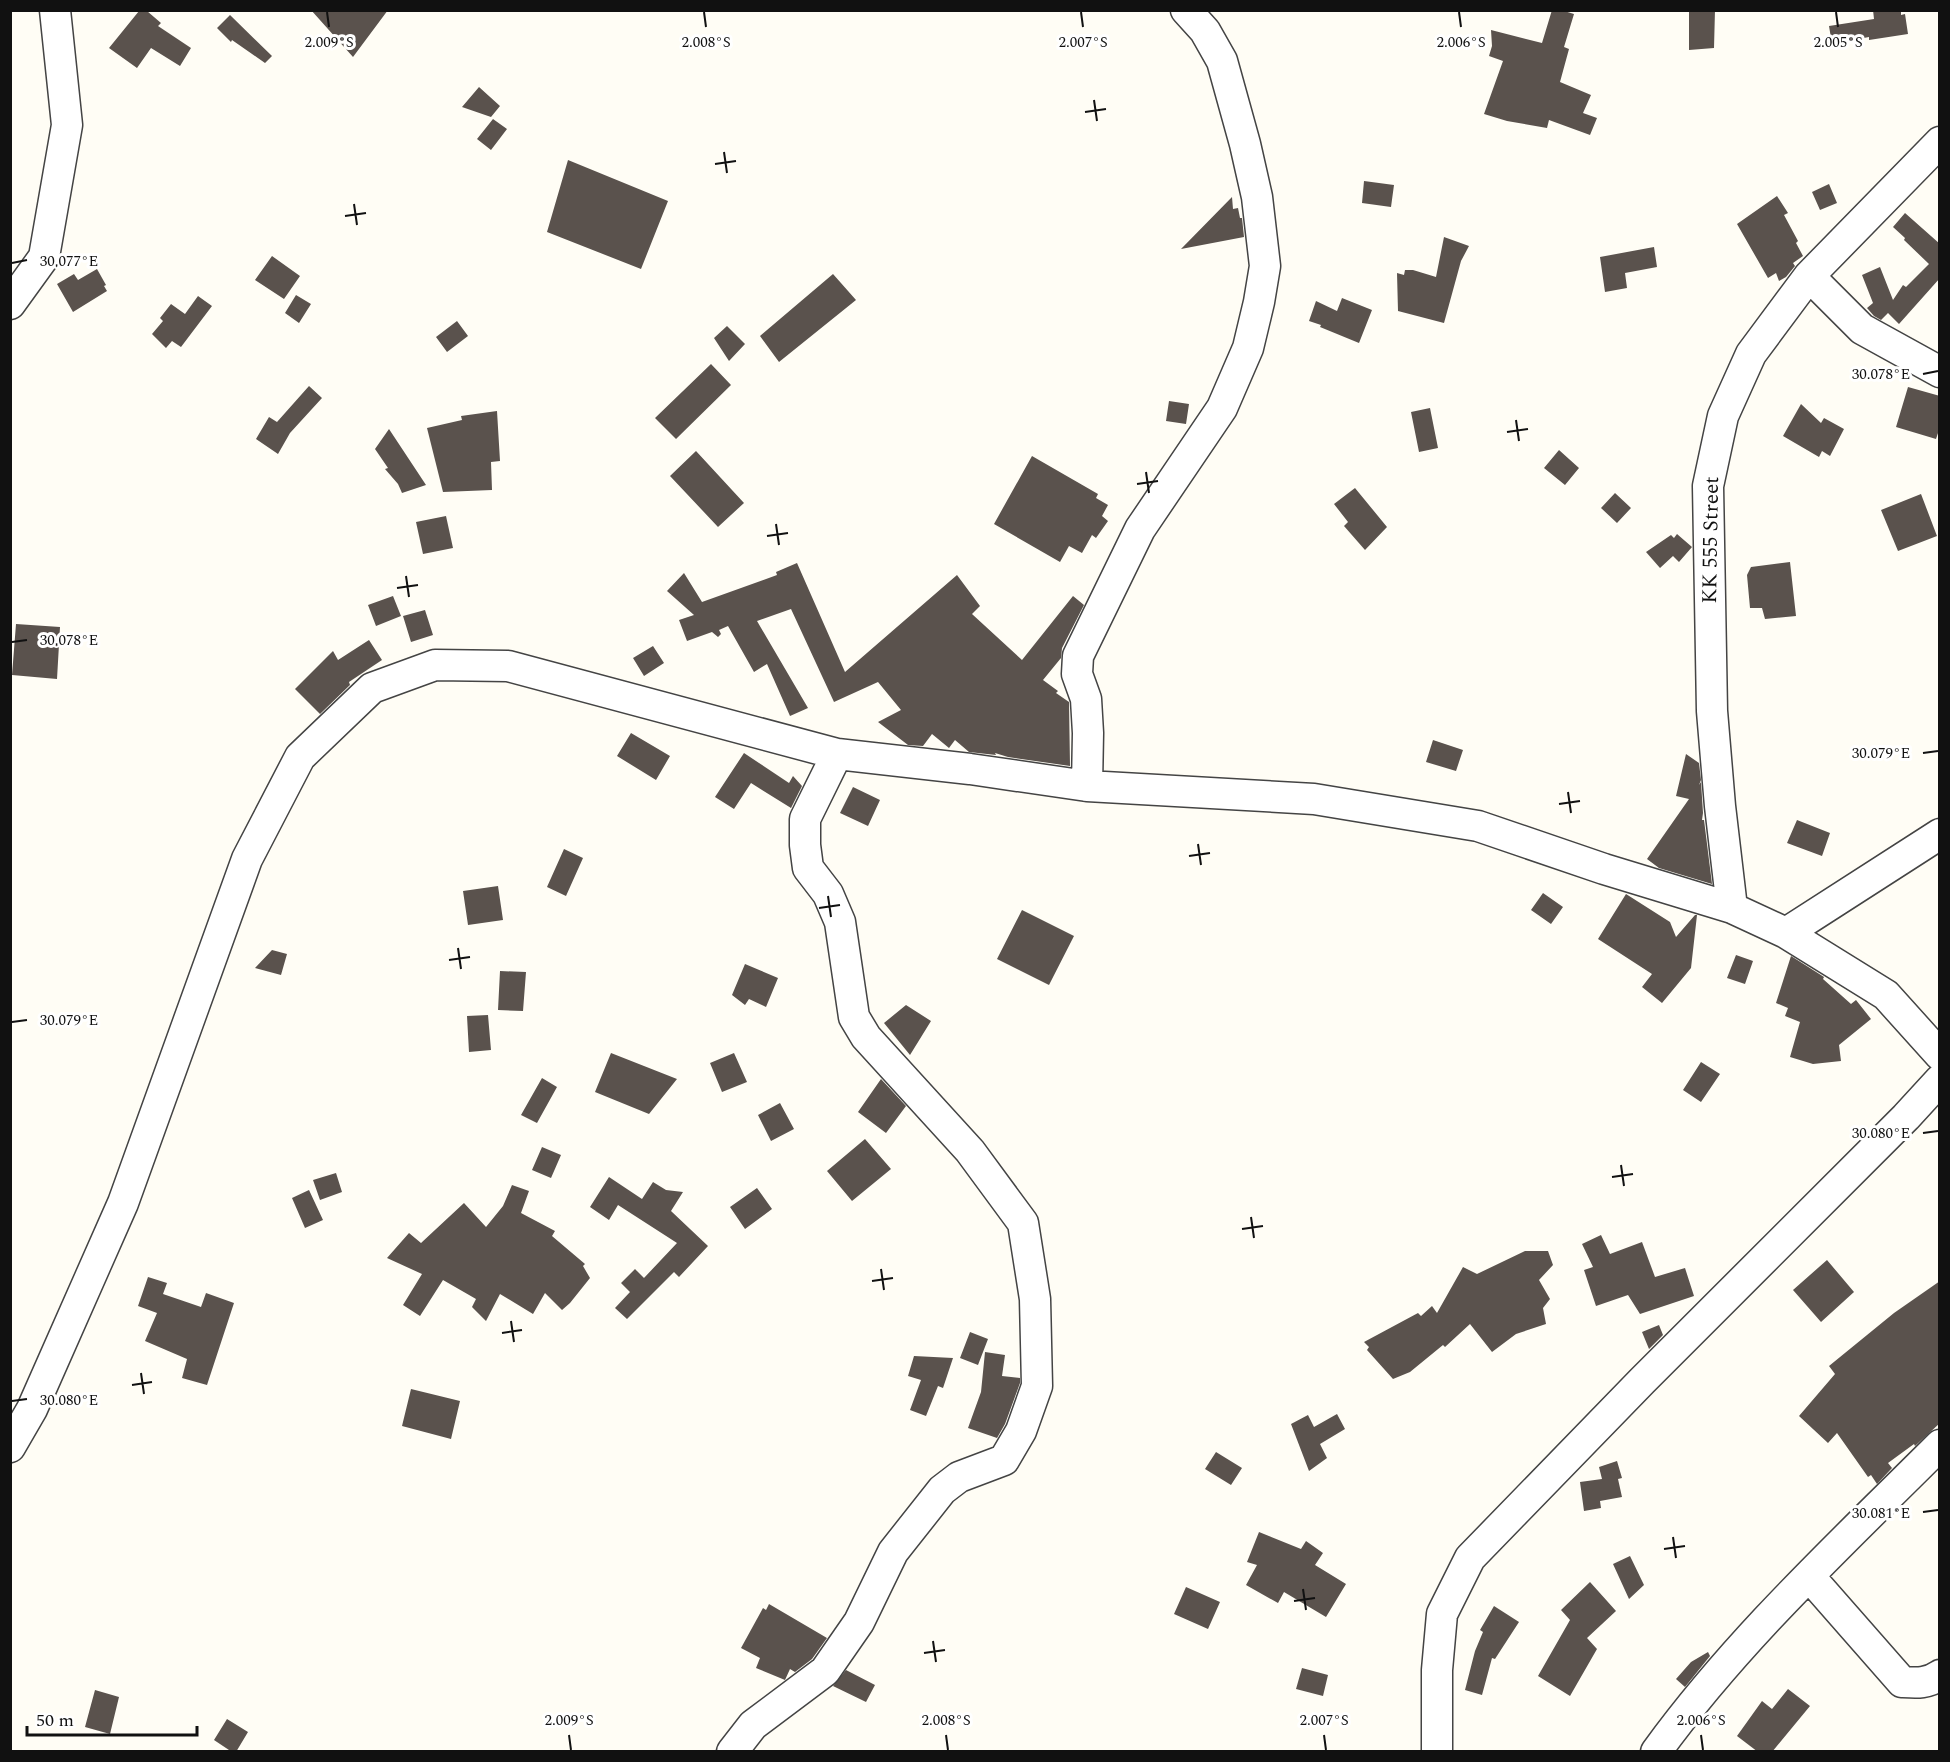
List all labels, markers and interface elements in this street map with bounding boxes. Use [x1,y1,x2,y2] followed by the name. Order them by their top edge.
[304,31,354,54] text: 2.009°S
[681,31,731,54] text: 2.008°S
[1058,31,1108,54] text: 2.007°S
[1436,31,1486,54] text: 2.006°S
[1813,31,1863,54] text: 2.005°S
[40,250,98,273] text: 30.077°E
[1852,363,1910,386] text: 30.078°E
[1694,476,1728,604] street label: KK 555 Street
[40,629,98,652] text: 30.078°E
[1852,742,1910,765] text: 30.079°E
[40,1009,98,1032] text: 30.079°E
[1852,1122,1910,1145] text: 30.080°E
[40,1389,98,1412] text: 30.080°E
[1852,1502,1910,1525] text: 30.081°E
[27,1699,196,1737] scale bar
[36,1707,74,1734] text: 50 m
[544,1709,594,1732] text: 2.009°S
[921,1709,971,1732] text: 2.008°S
[1299,1709,1349,1732] text: 2.007°S
[1676,1709,1726,1732] text: 2.006°S

